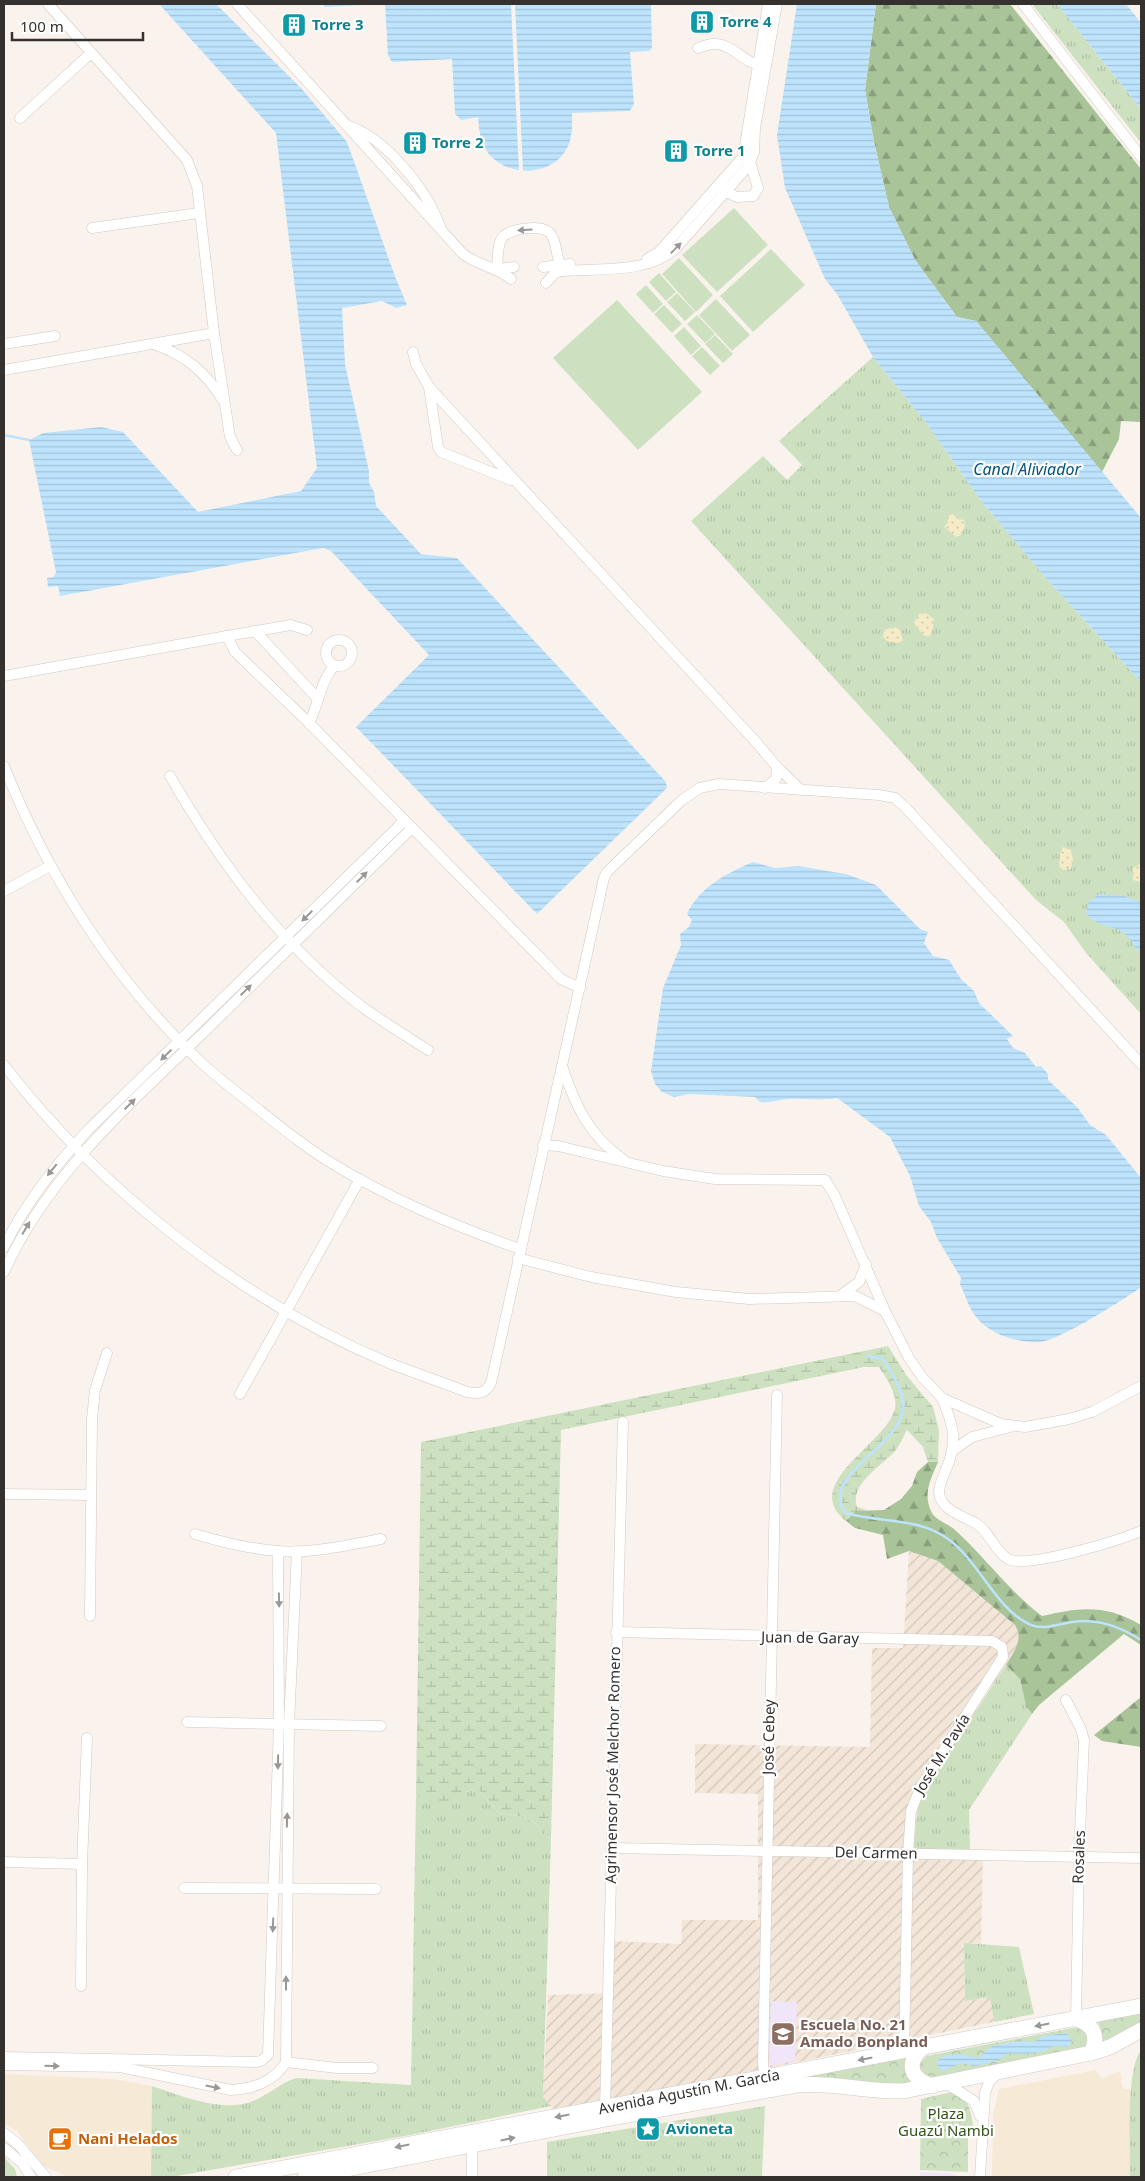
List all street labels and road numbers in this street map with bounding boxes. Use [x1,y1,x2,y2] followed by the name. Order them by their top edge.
[759,1626,859,1648] street label: Juan de Garay
[600,1646,624,1884] street label: Agrimensor José Melchor Romero
[757,1699,779,1777] street label: José Cebey
[907,1709,974,1799] street label: José M. Pavía
[1067,1830,1089,1884] street label: Rosales
[834,1841,918,1863] street label: Del Carmen
[596,2064,781,2118] street label: Avenida Agustín M. García

